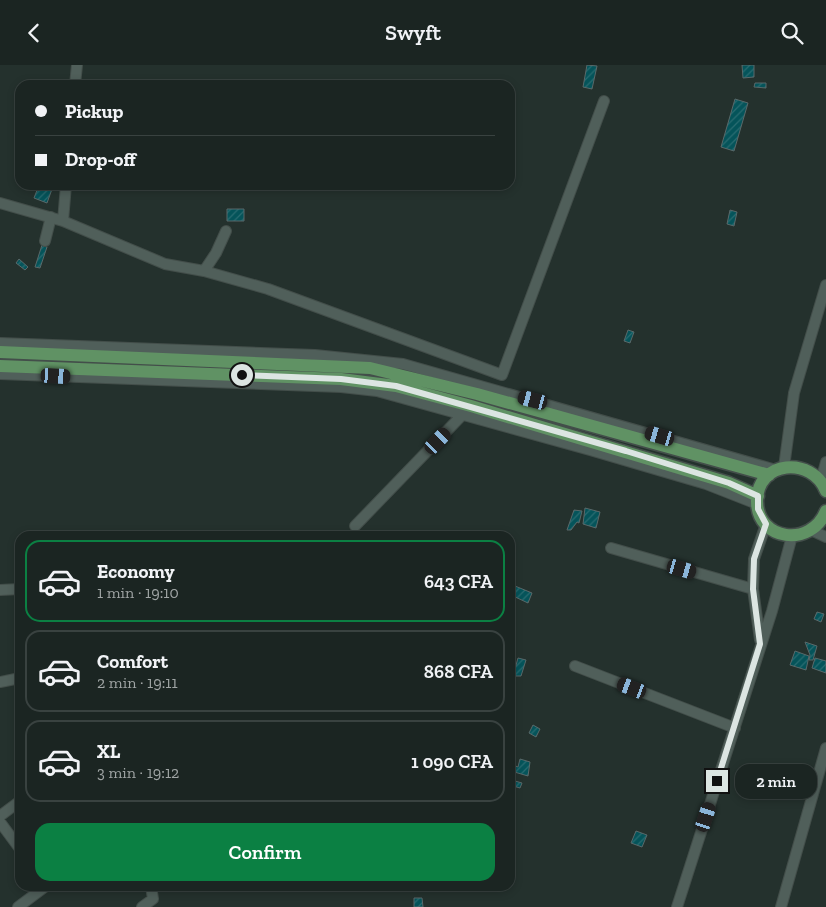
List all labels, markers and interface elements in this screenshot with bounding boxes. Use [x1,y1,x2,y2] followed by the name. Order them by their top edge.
[20,19,48,47] icon: back
[385,19,441,46] text: Swyft
[778,19,806,47] icon: search
[65,100,123,123] text: Pickup
[65,148,136,171] text: Drop-off
[231,364,253,386] route start
[40,368,71,384] car
[516,389,549,411] car
[422,425,453,457] car
[643,425,676,447] car
[665,558,698,580] car
[37,559,82,604] icon: car
[97,560,175,583] text: Economy
[424,570,493,593] text: 643 CFA
[97,583,179,602] text: 1 min · 19:10
[37,649,82,694] icon: car
[97,650,168,673] text: Comfort
[424,660,493,683] text: 868 CFA
[97,673,178,692] text: 2 min · 19:11
[615,676,648,700] car
[37,739,82,784] icon: car
[97,740,120,763] text: XL
[411,750,493,773] text: 1 090 CFA
[97,763,179,782] text: 3 min · 19:12
[734,763,817,799] callout: 2 min
[706,770,728,792] route end
[756,772,796,791] text: 2 min
[694,800,717,834] car
[35,823,495,881] button: Confirm

